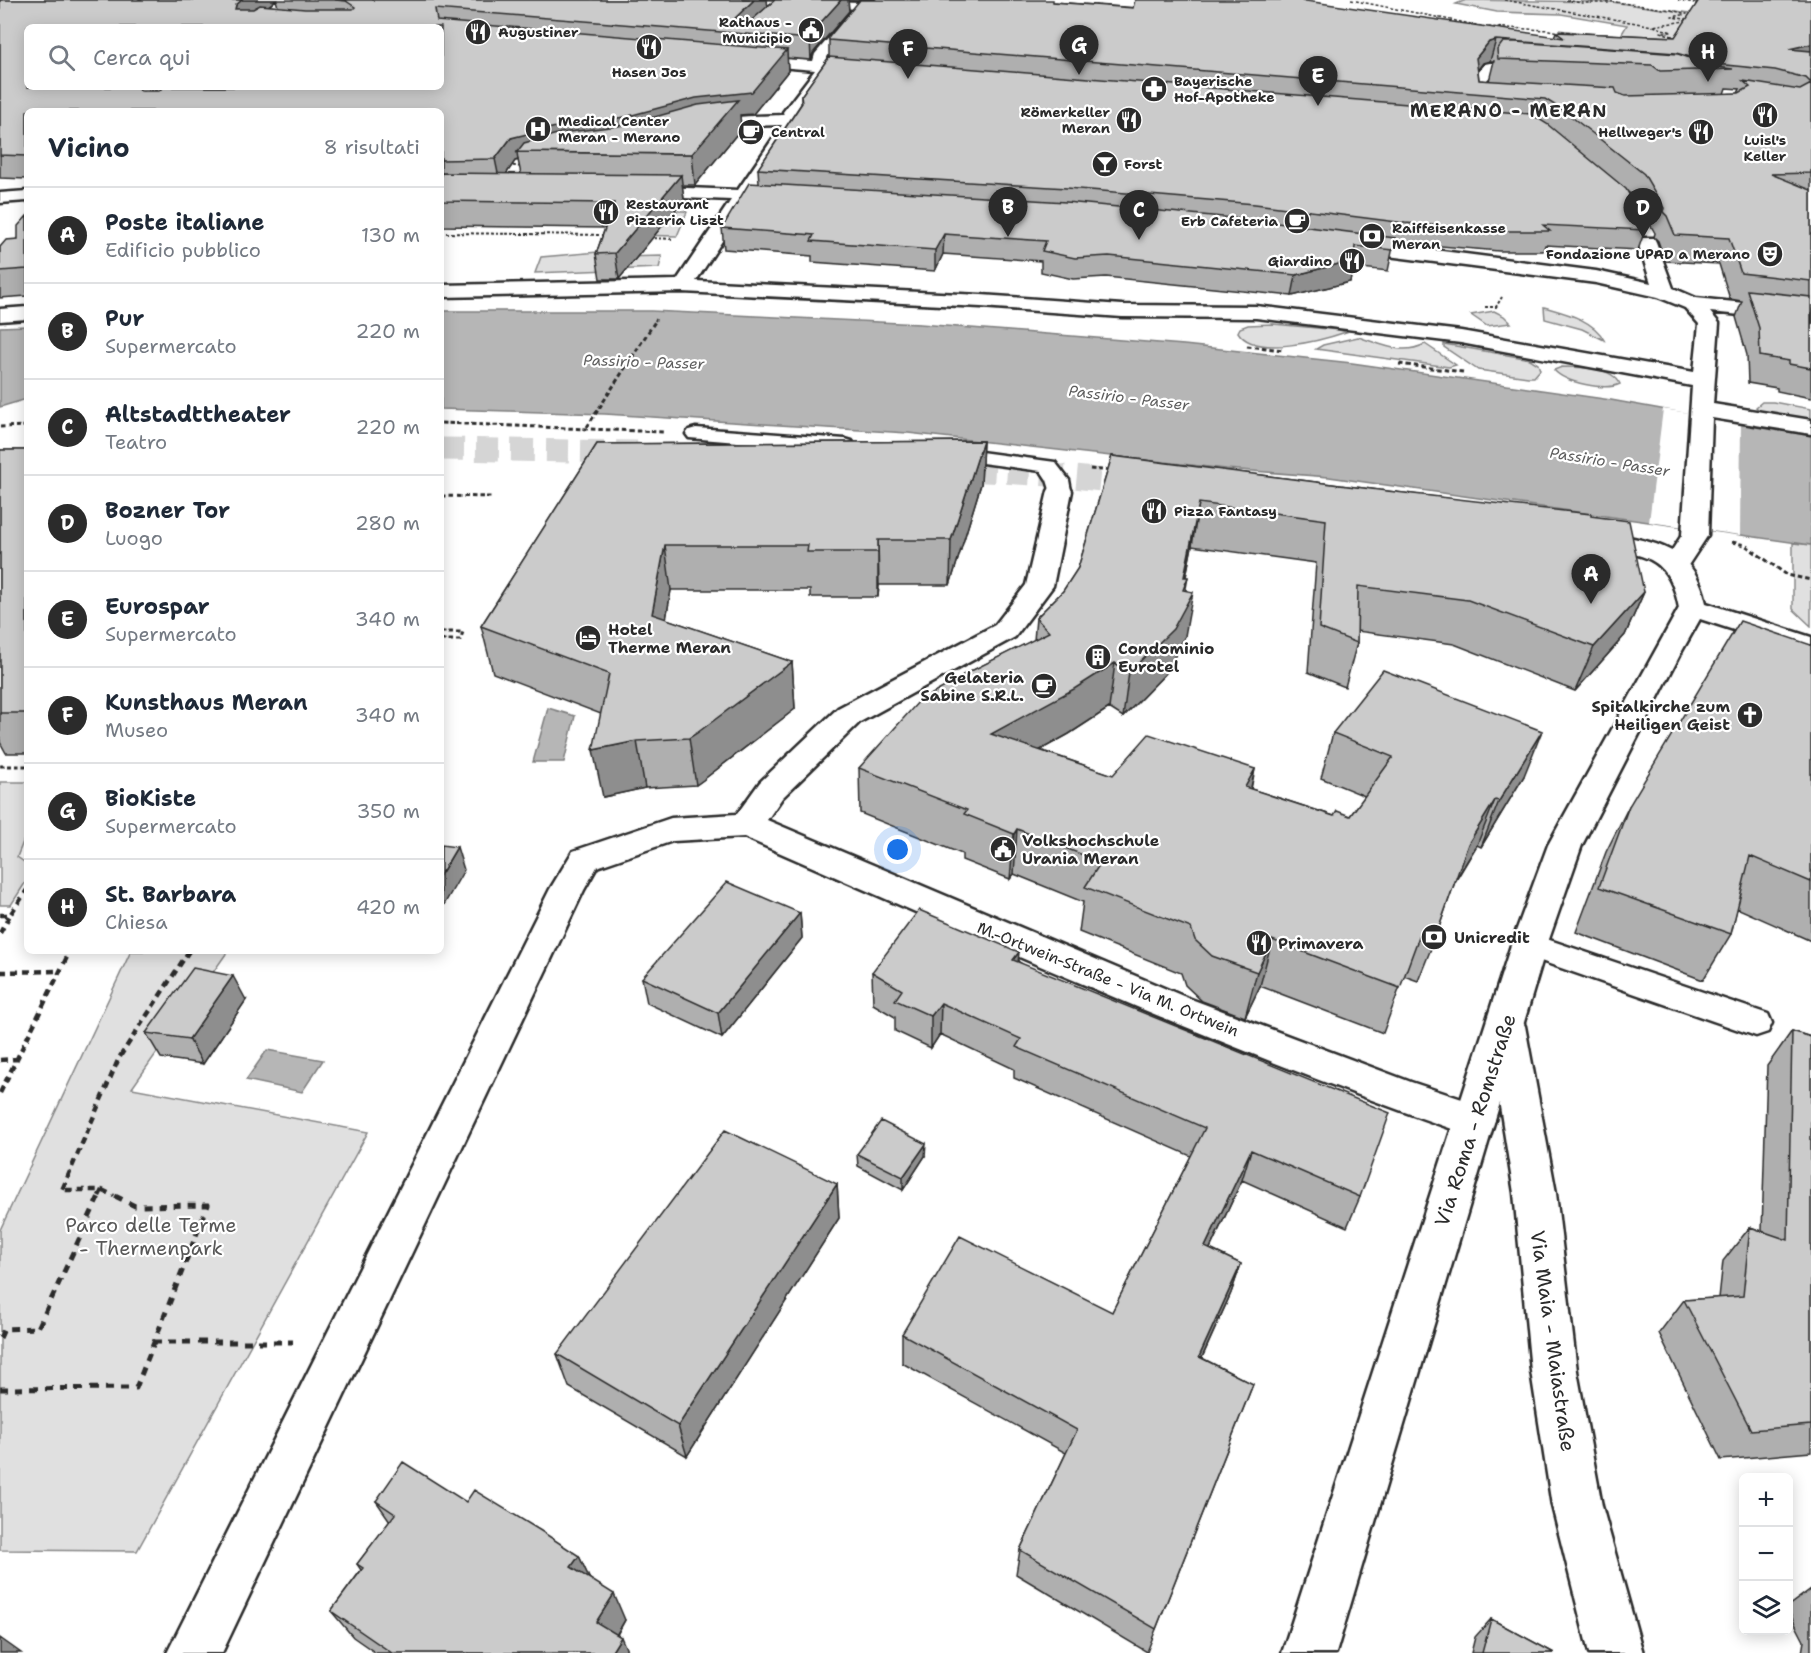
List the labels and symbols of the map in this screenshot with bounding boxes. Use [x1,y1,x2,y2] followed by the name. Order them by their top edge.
[719,13,792,47] place label: Rathaus - Municipio
[796,15,826,45] public building icon: Rathaus - Municipio
[463,17,493,47] restaurant icon: Augustiner
[498,23,579,41] place label: Augustiner
[1060,26,1098,75] pin: G
[888,29,928,79] pin: F
[634,32,664,62] restaurant icon: Hasen Jos
[1688,32,1728,82] pin: H
[1298,57,1338,106] pin: E
[612,63,686,81] place label: Hasen Jos
[1174,72,1275,106] place label: Bayerische Hof-Apotheke
[1139,74,1169,104] pharmacy icon: Bayerische Hof-Apotheke
[1410,99,1608,123] district label: MERANO - MERAN
[1750,100,1780,130] restaurant icon: Luisl's Keller
[1020,103,1110,137] place label: Römerkeller Meran
[1114,105,1144,135] restaurant icon: Römerkeller Meran
[558,112,680,146] place label: Medical Center Meran - Merano
[523,114,553,144] hospital icon: Medical Center Meran - Merano
[736,117,766,147] cafe icon: Central
[1686,117,1716,147] restaurant icon: Hellweger's
[771,123,825,141] place label: Central
[1598,123,1682,141] place label: Hellweger's
[1744,131,1787,165] place label: Luisl's Keller
[1090,149,1120,179] bar icon: Forst
[1124,155,1163,173] place label: Forst
[988,188,1028,237] pin: B
[1624,188,1662,238] pin: D
[1120,190,1158,240] pin: C
[626,195,724,229] place label: Restaurant Pizzeria Liszt
[591,197,621,227] restaurant icon: Restaurant Pizzeria Liszt
[1282,206,1312,236] cafe icon: Erb Cafeteria
[1181,212,1278,230] place label: Erb Cafeteria
[1392,219,1506,253] place label: Raiffeisenkasse Meran
[1357,221,1387,251] bank icon: Raiffeisenkasse Meran
[1755,239,1785,269] theatre icon: Fondazione UPAD a Merano
[1546,245,1750,263] place label: Fondazione UPAD a Merano
[1337,246,1367,276] restaurant icon: Giardino
[1268,252,1332,270] place label: Giardino
[583,350,706,374] water label: Passirio - Passer
[1068,381,1191,415] water label: Passirio - Passer
[1549,443,1672,481] water label: Passirio - Passer
[1139,496,1169,526] restaurant icon: Pizza Fantasy
[1174,502,1277,520] place label: Pizza Fantasy
[1572,554,1610,604] pin: A
[608,619,731,658] place label: Hotel Therme Meran
[573,623,603,653] hotel icon: Hotel Therme Meran
[1118,638,1215,677] place label: Condominio Eurotel
[1083,642,1113,672] building icon: Condominio Eurotel
[921,667,1024,706] place label: Gelateria Sabine S.R.L.
[1029,671,1059,701] cafe icon: Gelateria Sabine S.R.L.
[1591,696,1730,735] place label: Spitalkirche zum Heiligen Geist
[1735,700,1765,730] church icon: Spitalkirche zum Heiligen Geist
[1022,830,1160,869] place label: Volkshochschule Urania Meran
[988,834,1018,864] public building icon: Volkshochschule Urania Meran
[883,835,912,864] your location
[974,917,1242,1041] street label: M.-Ortwein-Straße - Via M. Ortwein
[1419,922,1449,952] bank icon: Unicredit
[1454,927,1530,948] place label: Unicredit
[1244,928,1274,958] restaurant icon: Primavera
[1278,933,1363,954] place label: Primavera
[1428,1011,1522,1229] street label: Via Roma - Romstraße
[65,1212,237,1261] park label: Parco delle Terme - Thermenpark
[1525,1229,1581,1453] street label: Via Maia - Maiastraße

